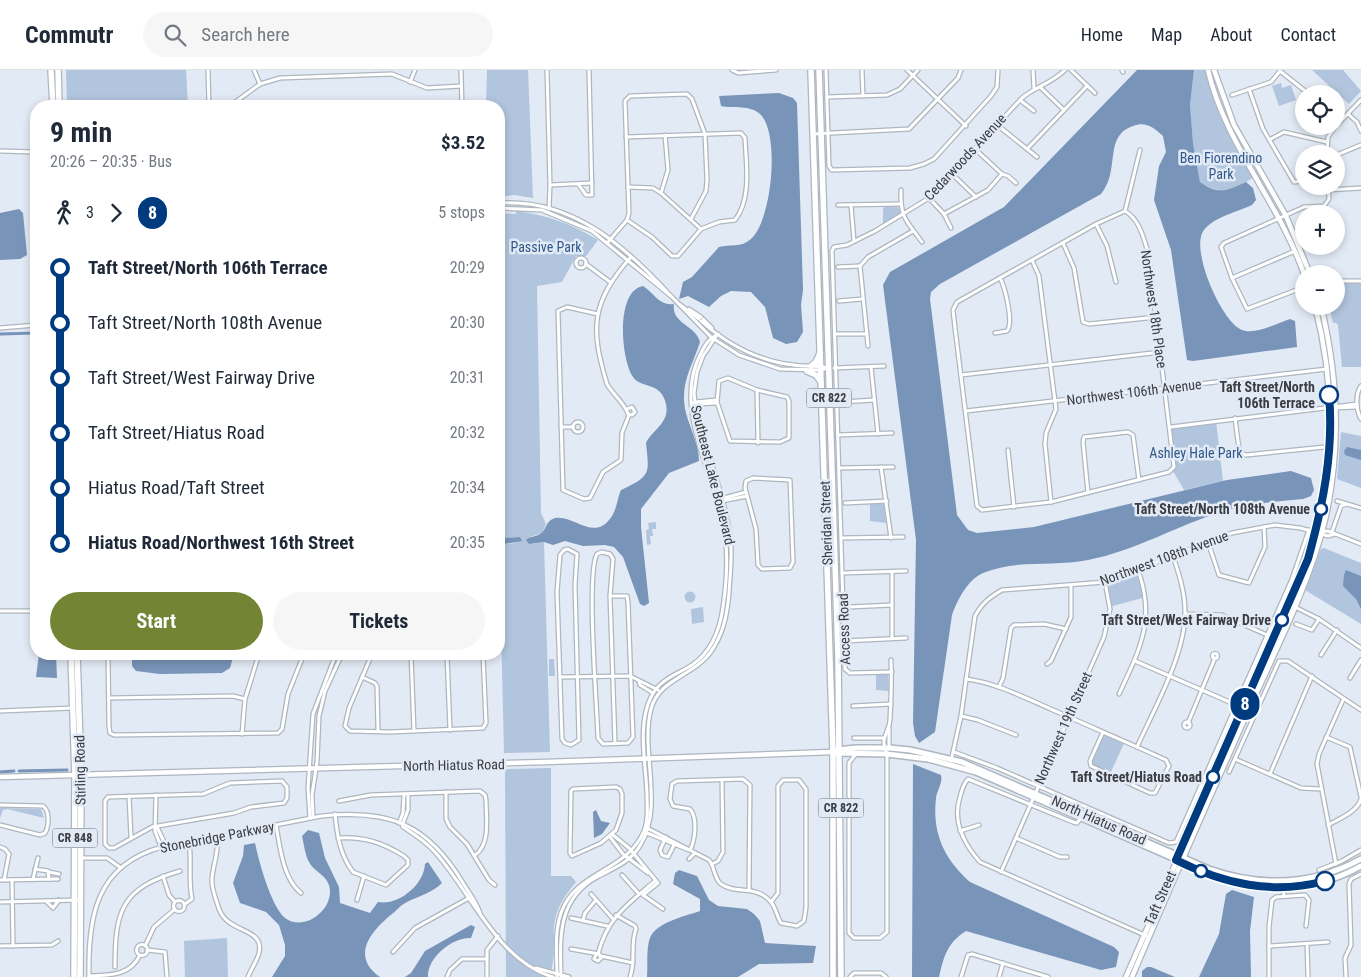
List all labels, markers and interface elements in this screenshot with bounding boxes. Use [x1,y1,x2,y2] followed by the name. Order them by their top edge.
[143,12,493,57] search box
[25,21,113,49] text: Commutr
[161,21,189,49] icon: search
[201,23,290,46] text: Search here
[1081,24,1123,45] text: Home
[1151,24,1182,45] text: Map
[1210,24,1252,45] text: About
[1280,24,1336,45] text: Contact
[1295,85,1345,315] map controls
[1295,85,1345,135] button: locate
[921,110,1010,204] street label: Cedarwoods Avenue
[50,116,112,149] text: 9 min
[441,131,485,154] text: $3.52
[1295,145,1345,195] button: layers
[1180,150,1262,182] park label: Ben Fiorendino Park
[50,152,172,171] text: 20:26 – 20:35 · Bus
[50,199,78,227] icon: walk
[102,199,130,227] icon: forward
[148,202,157,223] text: 8
[86,203,94,222] text: 3
[438,203,485,222] text: 5 stops
[1295,205,1345,255] button: +
[510,239,582,255] park label: Passive Park
[1138,249,1170,370] street label: Northwest 18th Place
[88,256,328,279] text: Taft Street/North 106th Terrace
[450,258,485,277] text: 20:29
[1295,265,1345,315] button: −
[88,311,322,334] text: Taft Street/North 108th Avenue
[450,313,485,332] text: 20:30
[88,366,315,389] text: Taft Street/West Fairway Drive
[450,368,485,387] text: 20:31
[1066,376,1203,408] street label: Northwest 106th Avenue
[1219,379,1315,411] place label: Taft Street/North 106th Terrace
[1319,385,1339,405] marker: Taft Street/North 106th Terrace
[806,388,852,408] road number: CR 822
[688,404,738,546] street label: Southeast Lake Boulevard
[88,421,265,444] text: Taft Street/Hiatus Road
[450,423,485,442] text: 20:32
[1149,445,1243,461] park label: Ashley Hale Park
[88,476,265,499] text: Hiatus Road/Taft Street
[450,478,485,497] text: 20:34
[817,480,835,566] street label: Sheridan Street
[1134,501,1310,517] place label: Taft Street/North 108th Avenue
[1314,502,1328,516] marker: Taft Street/North 108th Avenue
[1097,527,1231,589] street label: Northwest 108th Avenue
[88,531,354,554] text: Hiatus Road/Northwest 16th Street
[450,533,485,552] text: 20:35
[50,592,263,650] button: Start
[273,592,485,650] button: Tickets
[835,593,853,665] street label: Access Road
[1101,612,1271,628] place label: Taft Street/West Fairway Drive
[1275,613,1289,627] marker: Taft Street/West Fairway Drive
[1031,669,1095,787] street label: Northwest 19th Street
[1229,688,1261,720] line badge: 8
[1240,693,1250,714] text: 8
[71,735,89,805] street label: Stirling Road
[403,756,505,774] street label: North Hiatus Road
[1070,769,1202,785] place label: Taft Street/Hiatus Road
[1206,770,1220,784] marker: Taft Street/Hiatus Road
[1049,792,1149,848] street label: North Hiatus Road
[818,798,864,818] road number: CR 822
[158,818,276,856] street label: Stonebridge Parkway
[52,828,98,848] road number: CR 848
[1194,864,1208,878] unlabelled marker
[1141,868,1179,928] street label: Taft Street
[1315,871,1335,891] unlabelled marker

